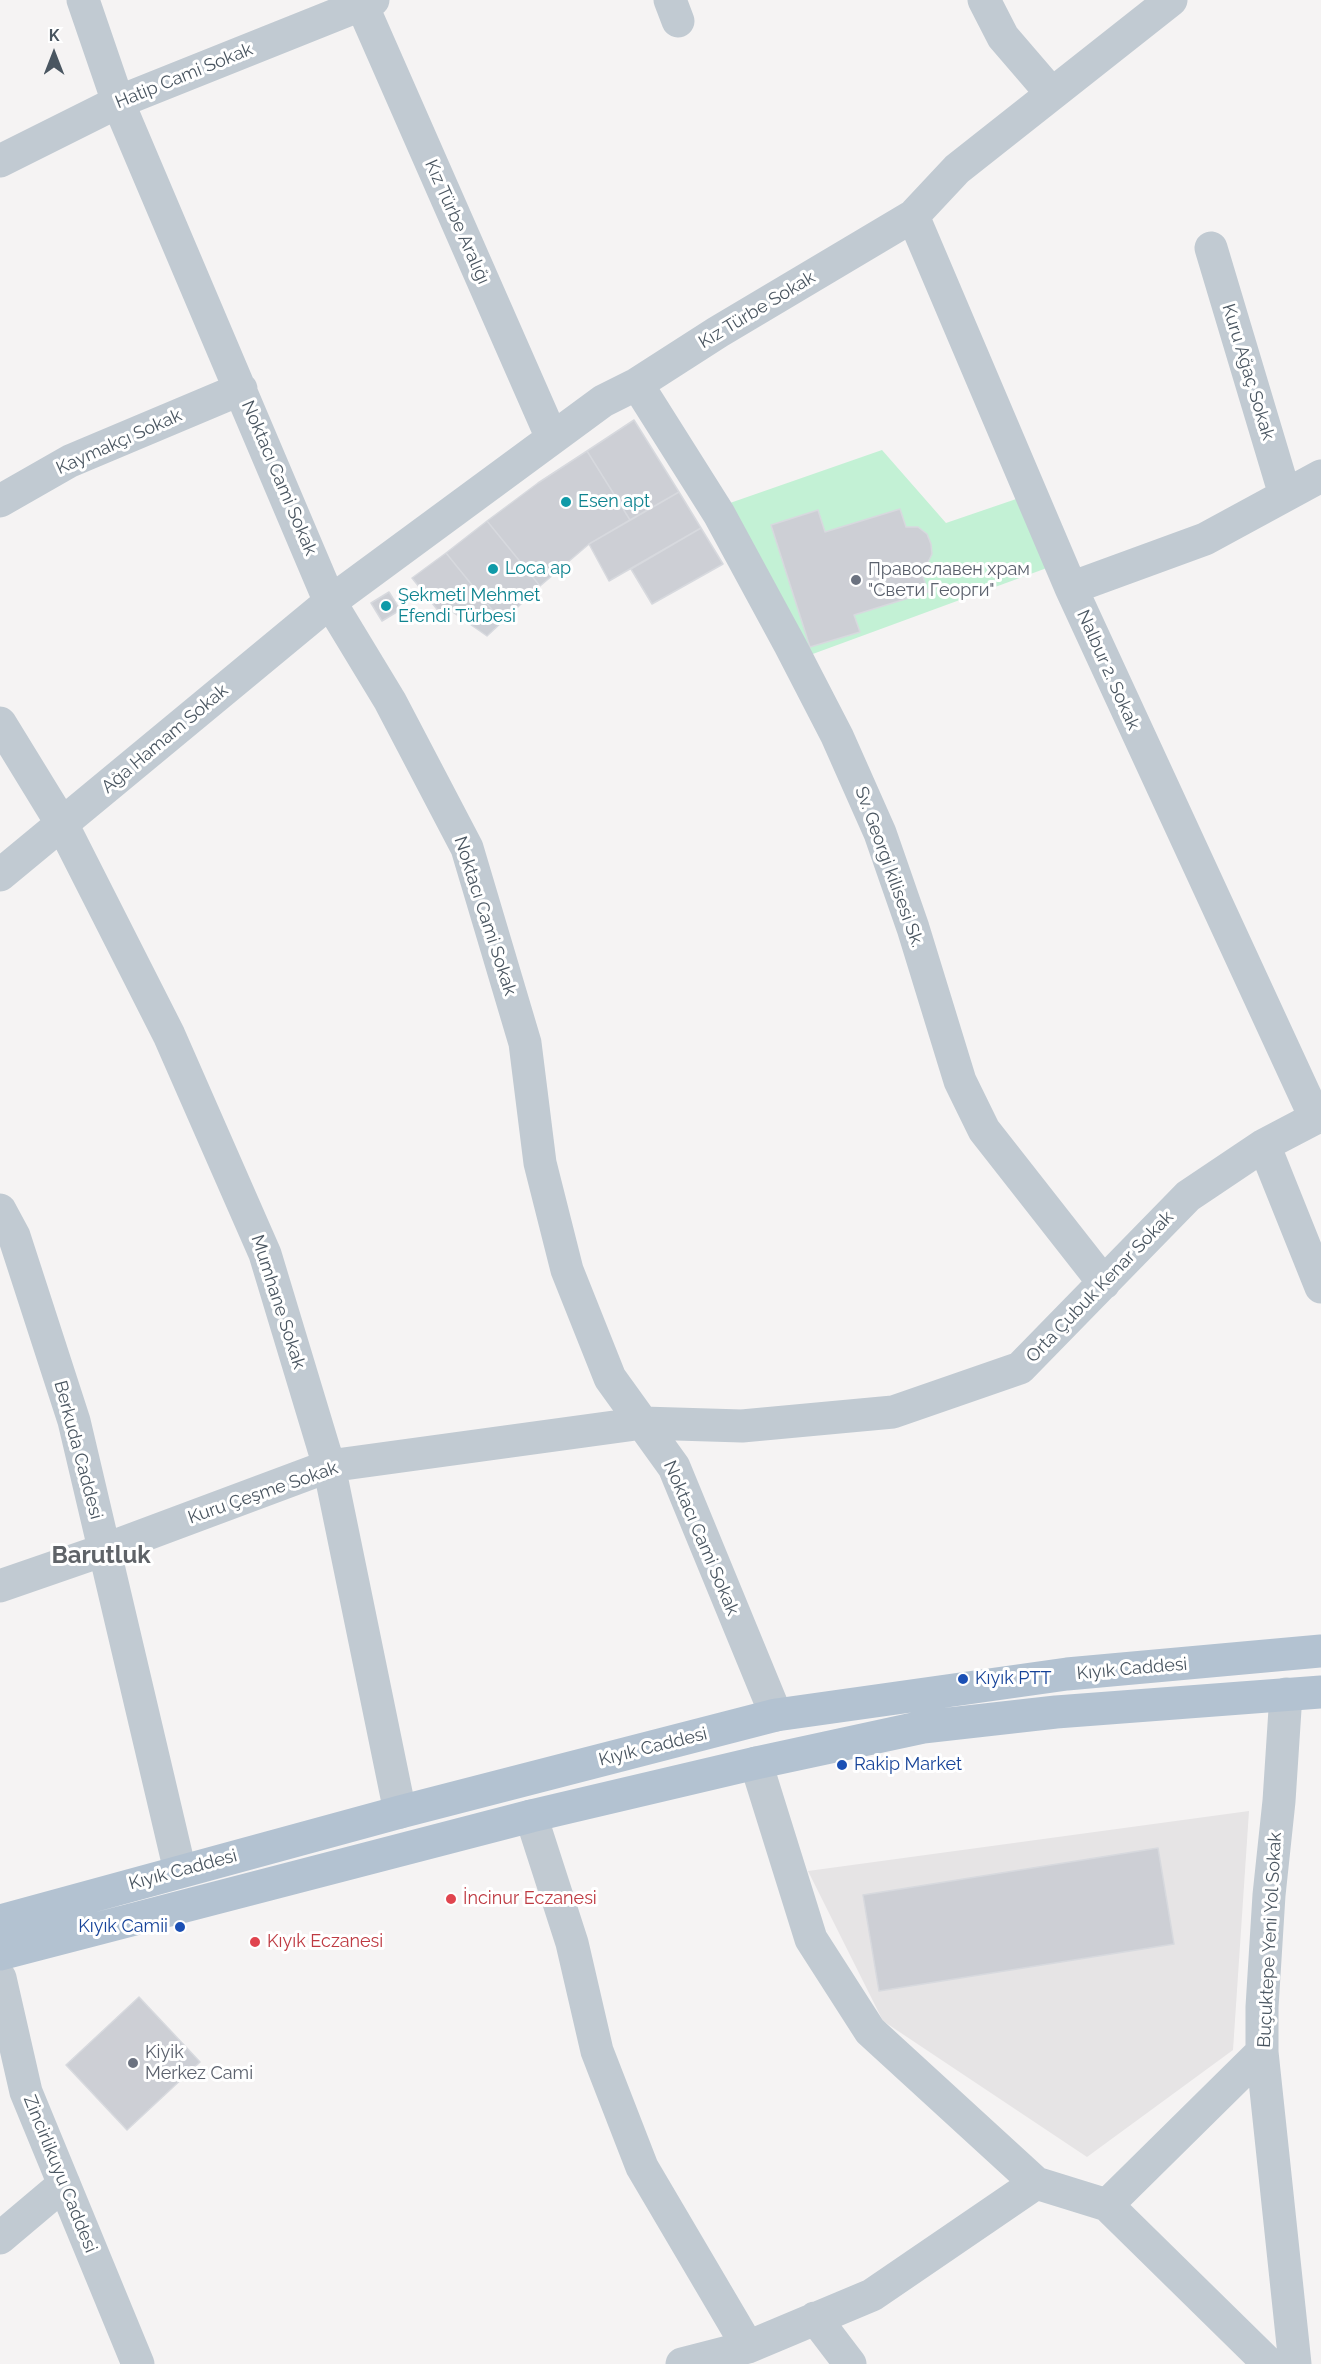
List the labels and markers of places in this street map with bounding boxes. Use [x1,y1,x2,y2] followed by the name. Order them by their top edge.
[578,491,650,513] place label: Esen apt
[559,495,573,509] marker: Esen apt
[505,558,571,580] place label: Loca ap
[868,559,1030,602] place label: Православен храм "Свети Георги"
[486,562,500,576] marker: Loca ap
[849,573,863,587] marker: Православен храм "Свети Георги"
[398,585,540,628] place label: Şekmeti Mehmet Efendi Türbesi
[379,599,393,613] marker: Şekmeti Mehmet Efendi Türbesi
[975,1668,1051,1690] place label: Kıyık PTT
[956,1672,970,1686] marker: Kıyık PTT
[854,1754,962,1776] place label: Rakip Market
[835,1758,849,1772] marker: Rakip Market
[463,1888,597,1910] place label: İncinur Eczanesi
[444,1892,458,1906] marker: İncinur Eczanesi
[78,1916,168,1938] place label: Kıyık Camii
[173,1920,187,1934] marker: Kıyık Camii
[267,1931,383,1953] place label: Kıyık Eczanesi
[248,1935,262,1949] marker: Kıyık Eczanesi
[145,2042,253,2084] place label: Kiyik Merkez Cami
[126,2056,140,2070] marker: Kiyik Merkez Cami

